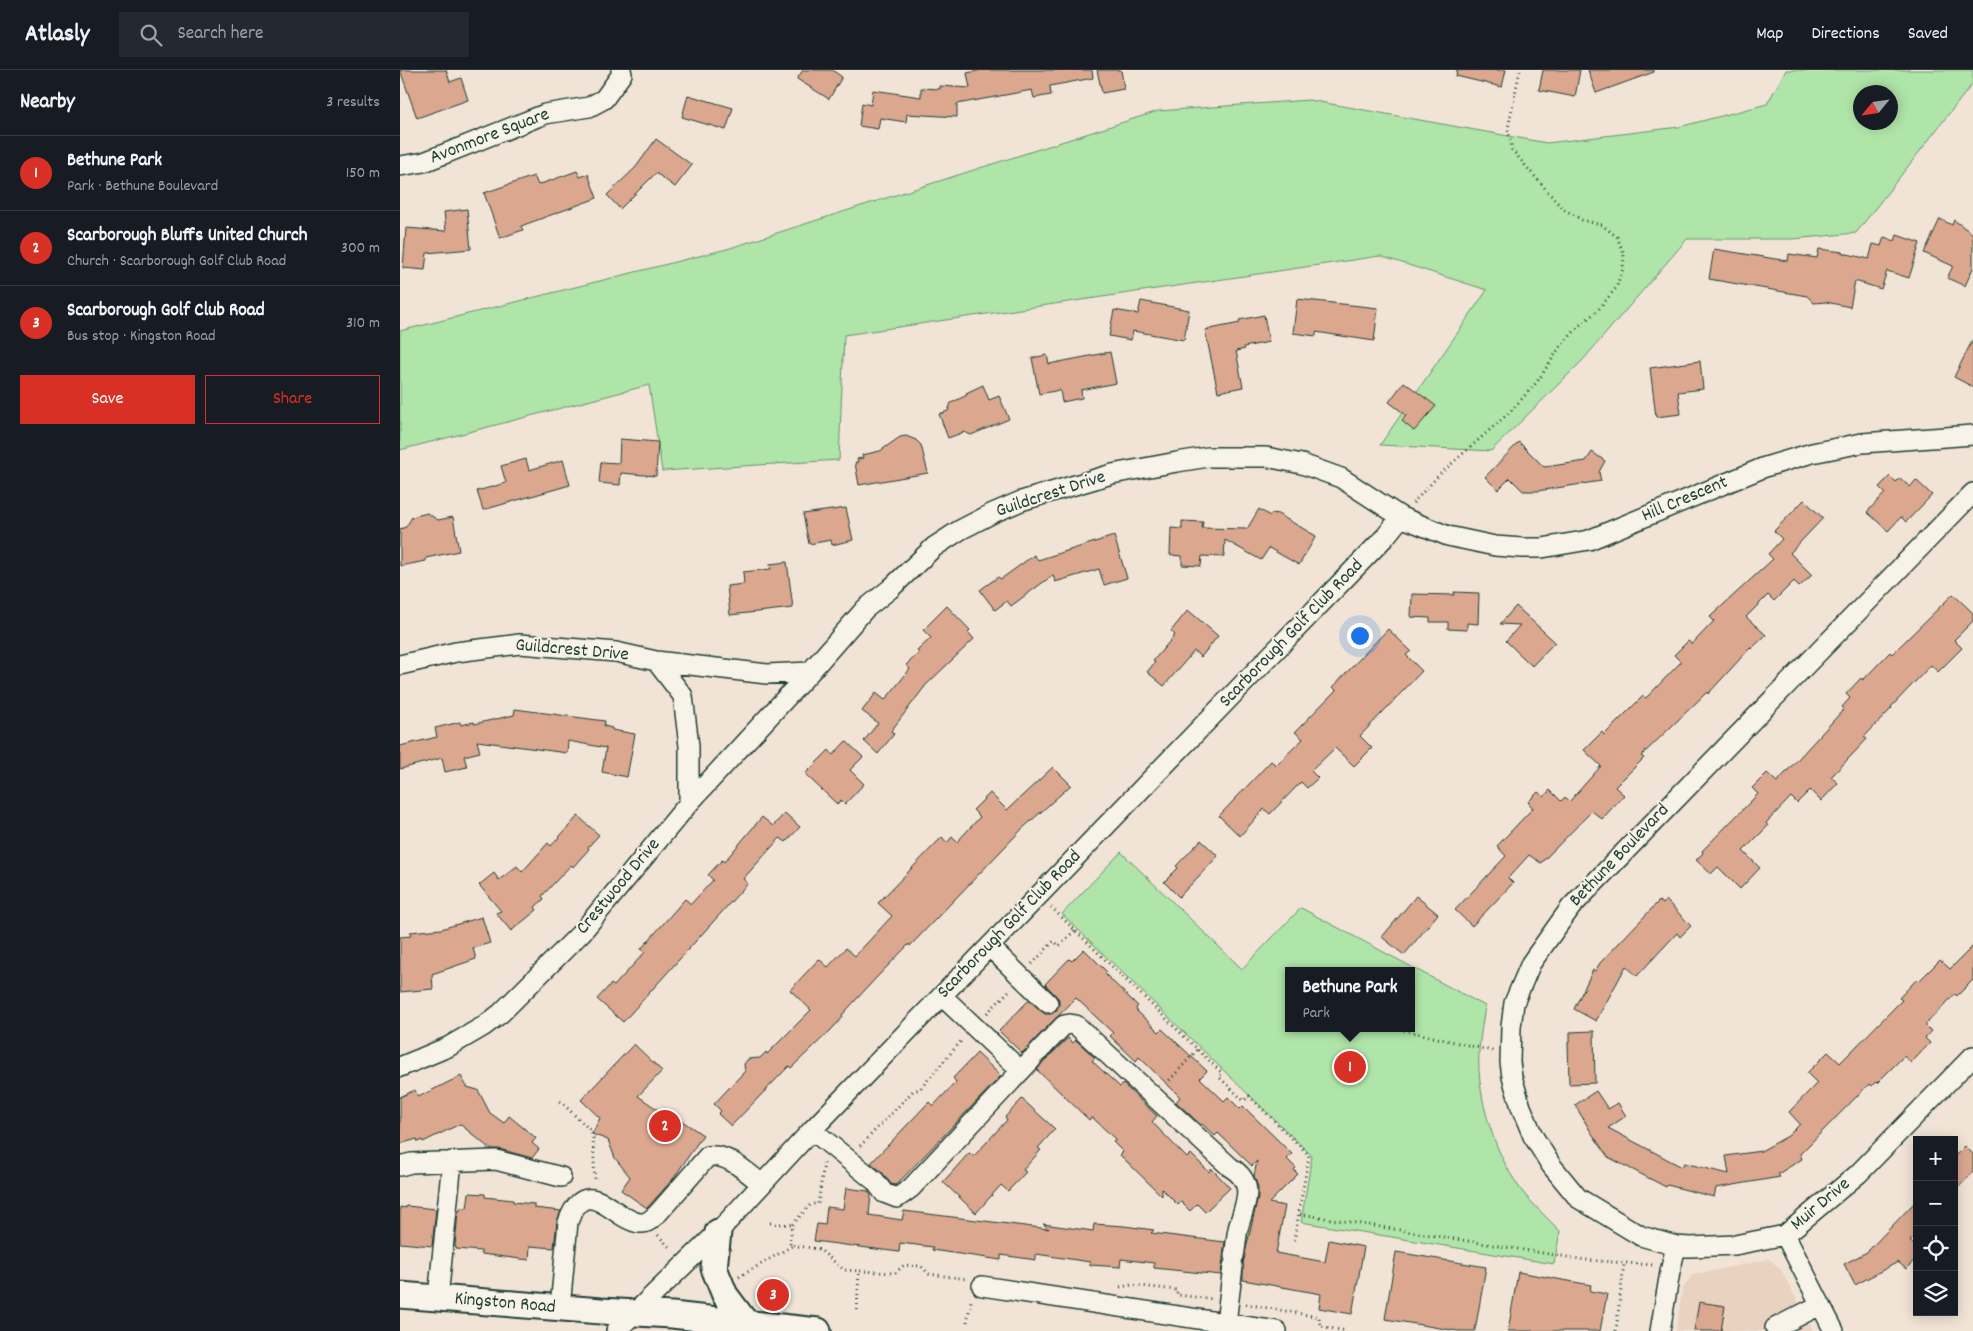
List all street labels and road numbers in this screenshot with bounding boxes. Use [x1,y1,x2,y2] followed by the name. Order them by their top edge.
[426,102,554,172] street label: Avonmore Square
[993,465,1109,525] street label: Guildcrest Drive
[1638,470,1732,530] street label: Hill Crescent
[1214,554,1370,714] street label: Scarborough Golf Club Road
[514,633,630,669] street label: Guildcrest Drive
[1564,798,1676,914] street label: Bethune Boulevard
[570,833,668,941] street label: Crestwood Drive
[932,845,1088,1005] street label: Scarborough Golf Club Road
[1785,1172,1857,1238] street label: Muir Drive
[453,1286,557,1322] street label: Kingston Road

